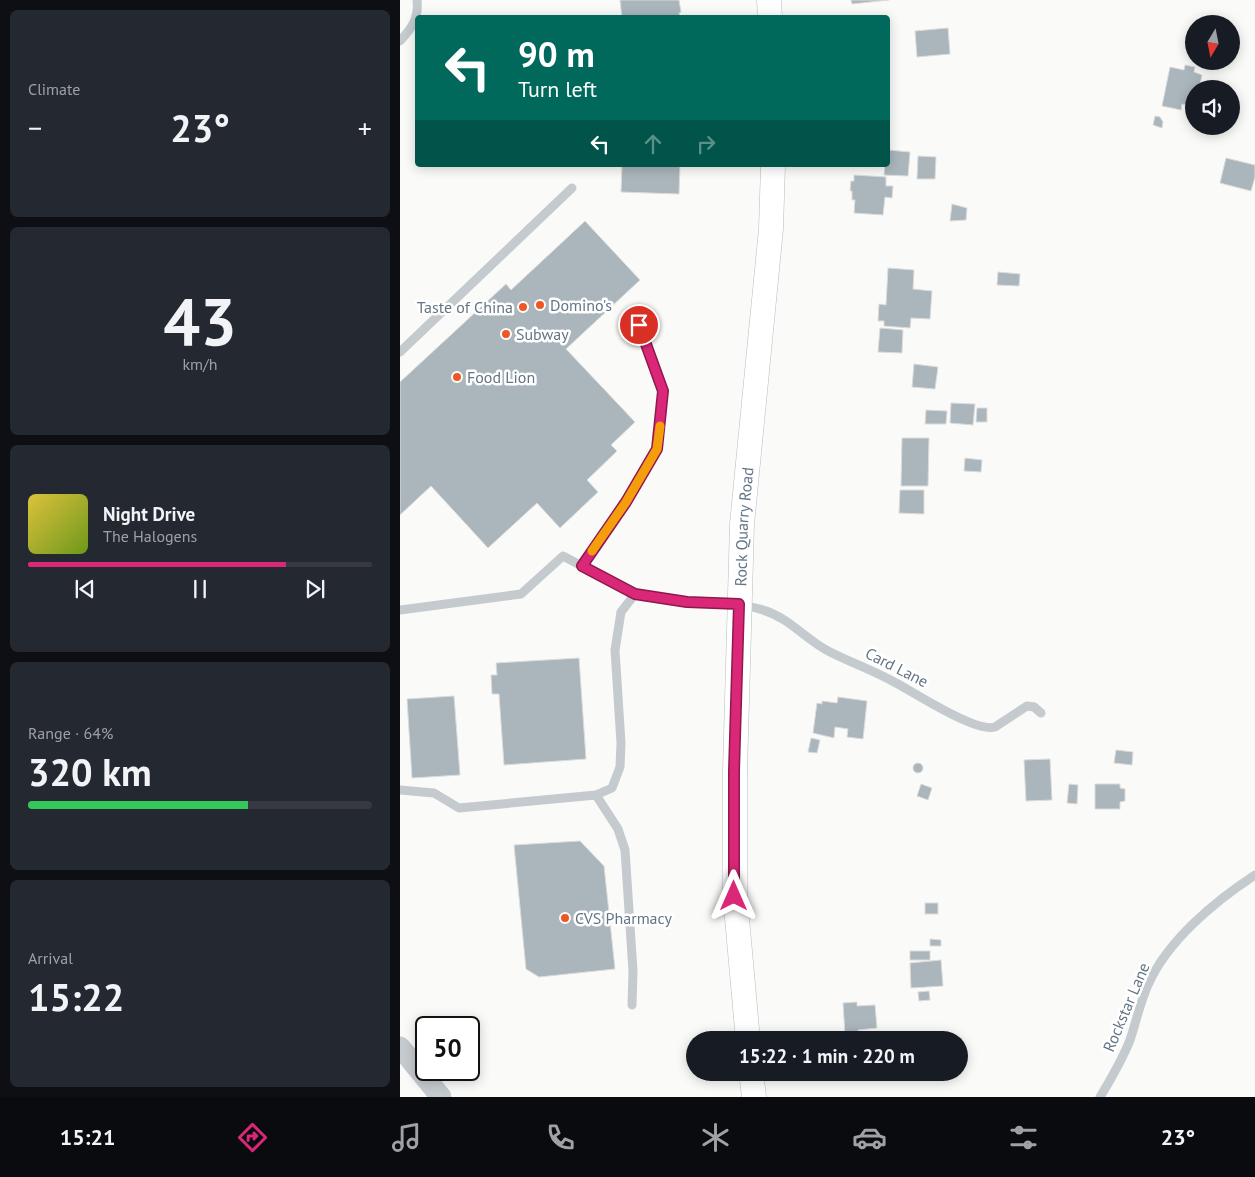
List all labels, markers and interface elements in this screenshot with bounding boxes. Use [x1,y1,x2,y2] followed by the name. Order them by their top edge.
[1185,15,1240,70] north arrow
[1185,15,1240,135] map controls
[518,31,595,77] text: 90 m
[435,35,500,100] icon: left
[518,75,597,103] text: Turn left
[28,79,80,99] text: Climate
[1185,80,1240,135] button: sound
[170,103,230,152] text: 23°
[28,109,42,146] text: −
[358,109,372,146] text: +
[586,130,614,158] icon: left
[639,130,667,158] icon: ahead
[692,130,720,158] icon: right
[163,279,237,363] text: 43
[550,295,612,315] place label: Domino's
[417,297,513,317] place label: Taste of China
[534,299,546,311] marker: Domino's
[517,301,529,313] marker: Taste of China
[618,304,660,346] pin
[625,311,653,339] icon: arrive
[516,324,569,344] place label: Subway
[500,328,512,340] marker: Subway
[182,354,218,374] text: km/h
[467,367,535,387] place label: Food Lion
[451,371,463,383] marker: Food Lion
[730,466,758,587] street label: Rock Quarry Road
[103,502,195,526] text: Night Drive
[103,526,197,546] text: The Halogens
[71,575,99,603] icon: previous
[186,575,214,603] icon: pause
[301,575,329,603] icon: next
[862,643,932,691] street label: Card Lane
[28,723,113,743] text: Range · 64%
[28,747,152,796] text: 320 km
[707,869,759,921] position arrow
[575,908,673,928] place label: CVS Pharmacy
[559,912,571,924] marker: CVS Pharmacy
[28,948,73,968] text: Arrival
[1098,959,1154,1055] street label: Rockstar Lane
[28,972,124,1021] text: 15:22
[415,1016,480,1081] speed limit sign: 50
[739,1044,915,1068] text: 15:22 · 1 min · 220 m
[235,1120,270,1155] icon: directions
[389,1120,424,1155] icon: music
[543,1120,578,1155] icon: phone
[698,1120,733,1155] icon: climate
[852,1120,887,1155] icon: car
[1006,1120,1041,1155] icon: filters
[60,1123,115,1151] text: 15:21
[1161,1123,1195,1151] text: 23°

